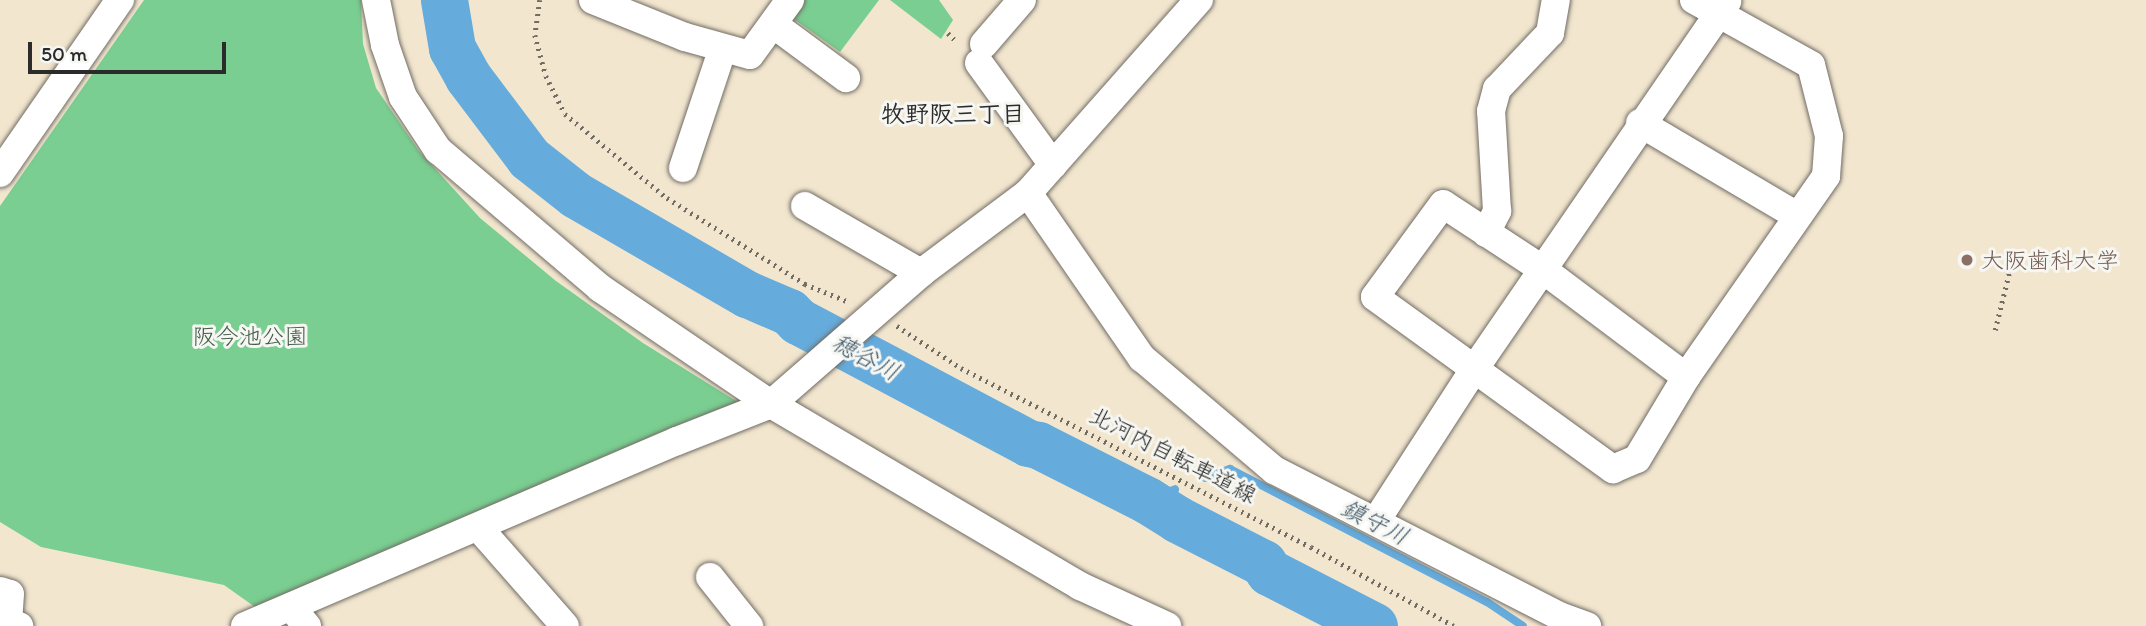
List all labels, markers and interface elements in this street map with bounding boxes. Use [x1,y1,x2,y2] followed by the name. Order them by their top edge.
[32,28,229,72] scale bar
[41,41,87,66] text: 50 m
[881,100,1025,128] district label: 牧野阪三丁目
[1981,246,2119,274] place label: 大阪歯科大学
[1959,252,1975,268] marker: 大阪歯科大学
[193,322,307,350] park label: 阪今池公園
[827,327,905,387] water label: 穂谷川
[1085,401,1261,509] street label: 北河内自転車道線
[1336,493,1414,551] water label: 鎮守川

